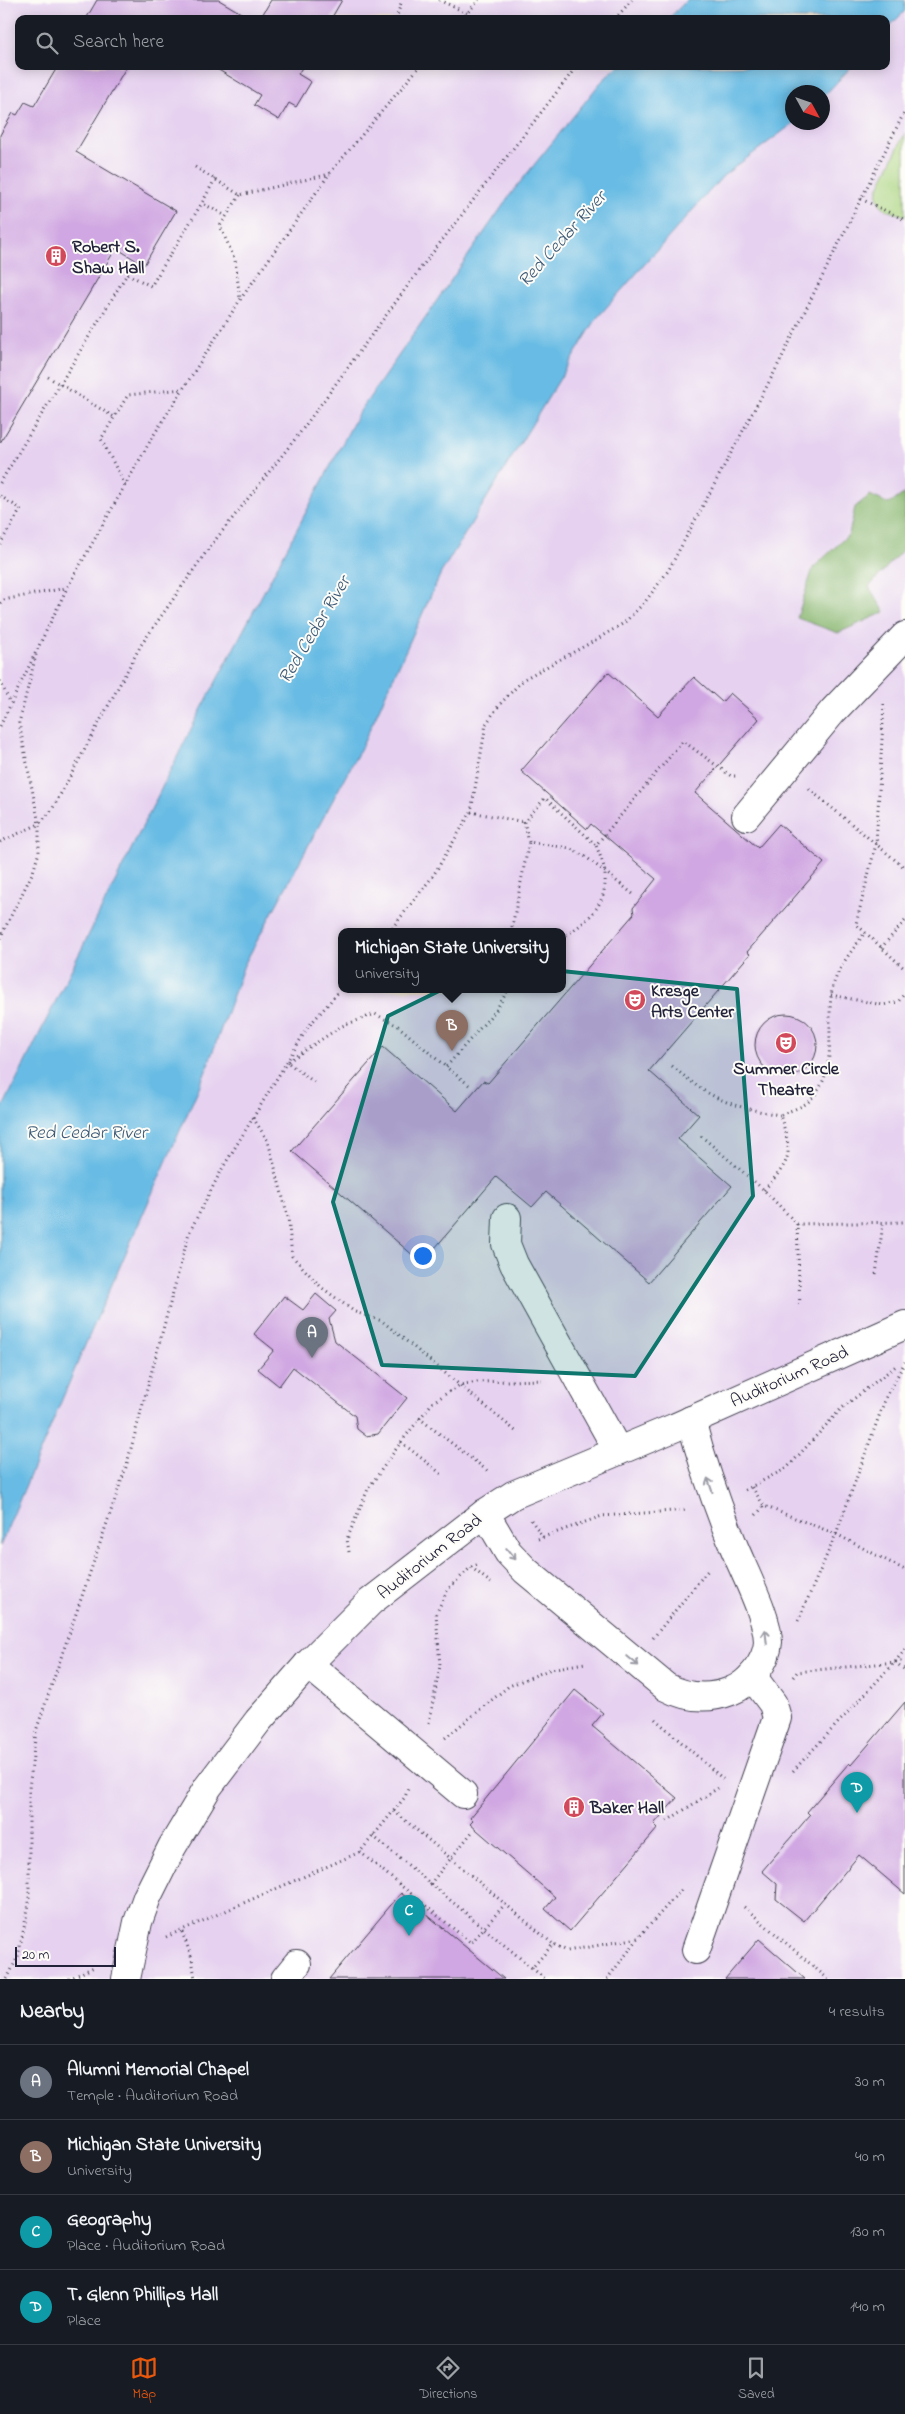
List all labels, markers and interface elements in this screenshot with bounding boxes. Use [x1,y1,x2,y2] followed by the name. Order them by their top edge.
[15,15,890,70] search box
[33,29,61,57] icon: search
[73,29,164,56] text: Search here
[785,85,830,130] north arrow
[512,184,615,294] water label: Red Cedar River
[72,235,144,282] place label: Robert S. Shaw Hall
[44,244,68,268] building icon: Robert S. Shaw Hall
[272,570,359,689] water label: Red Cedar River
[338,928,566,993] popup
[355,935,549,962] text: Michigan State University
[355,962,420,986] text: University
[651,979,734,1026] place label: Kresge Arts Center
[623,988,647,1012] theatre icon: Kresge Arts Center
[436,1010,468,1051] pin: B
[774,1031,798,1055] theatre icon: Summer Circle Theatre
[733,1057,840,1104] place label: Summer Circle Theatre
[25,1120,149,1147] water label: Red Cedar River
[410,1243,436,1269] your location
[296,1317,328,1358] pin: A
[727,1340,853,1415] street label: Auditorium Road
[705,1477,715,1493] one-way arrow
[372,1508,488,1607] street label: Auditorium Road
[505,1547,516,1560] one-way arrow
[761,1629,771,1645] one-way arrow
[626,1655,639,1666] one-way arrow
[841,1772,873,1813] pin: D
[562,1795,586,1819] building icon: Baker Hall
[589,1796,664,1822] place label: Baker Hall
[393,1895,425,1936] pin: C
[15,1944,116,1967] scale bar
[22,1945,49,1966] text: 20 m
[20,1997,84,2027] text: Nearby
[829,2000,885,2024] text: 4 results
[67,2057,249,2084] text: Alumni Memorial Chapel
[31,2070,41,2094] text: A
[855,2070,885,2094] text: 30 m
[67,2084,238,2108] text: Temple · Auditorium Road
[67,2132,261,2159] text: Michigan State University
[31,2145,41,2169] text: B
[855,2145,885,2169] text: 40 m
[67,2159,132,2183] text: University
[67,2207,151,2234] text: Geography
[32,2220,40,2244] text: C
[850,2220,885,2244] text: 130 m
[67,2234,225,2258] text: Place · Auditorium Road
[67,2282,218,2309] text: T. Glenn Phillips Hall
[30,2295,42,2319] text: D
[850,2295,885,2319] text: 140 m
[67,2309,101,2333] text: Place
[130,2354,158,2405] tab: Map
[419,2354,477,2405] tab: Directions
[738,2354,775,2405] tab: Saved

